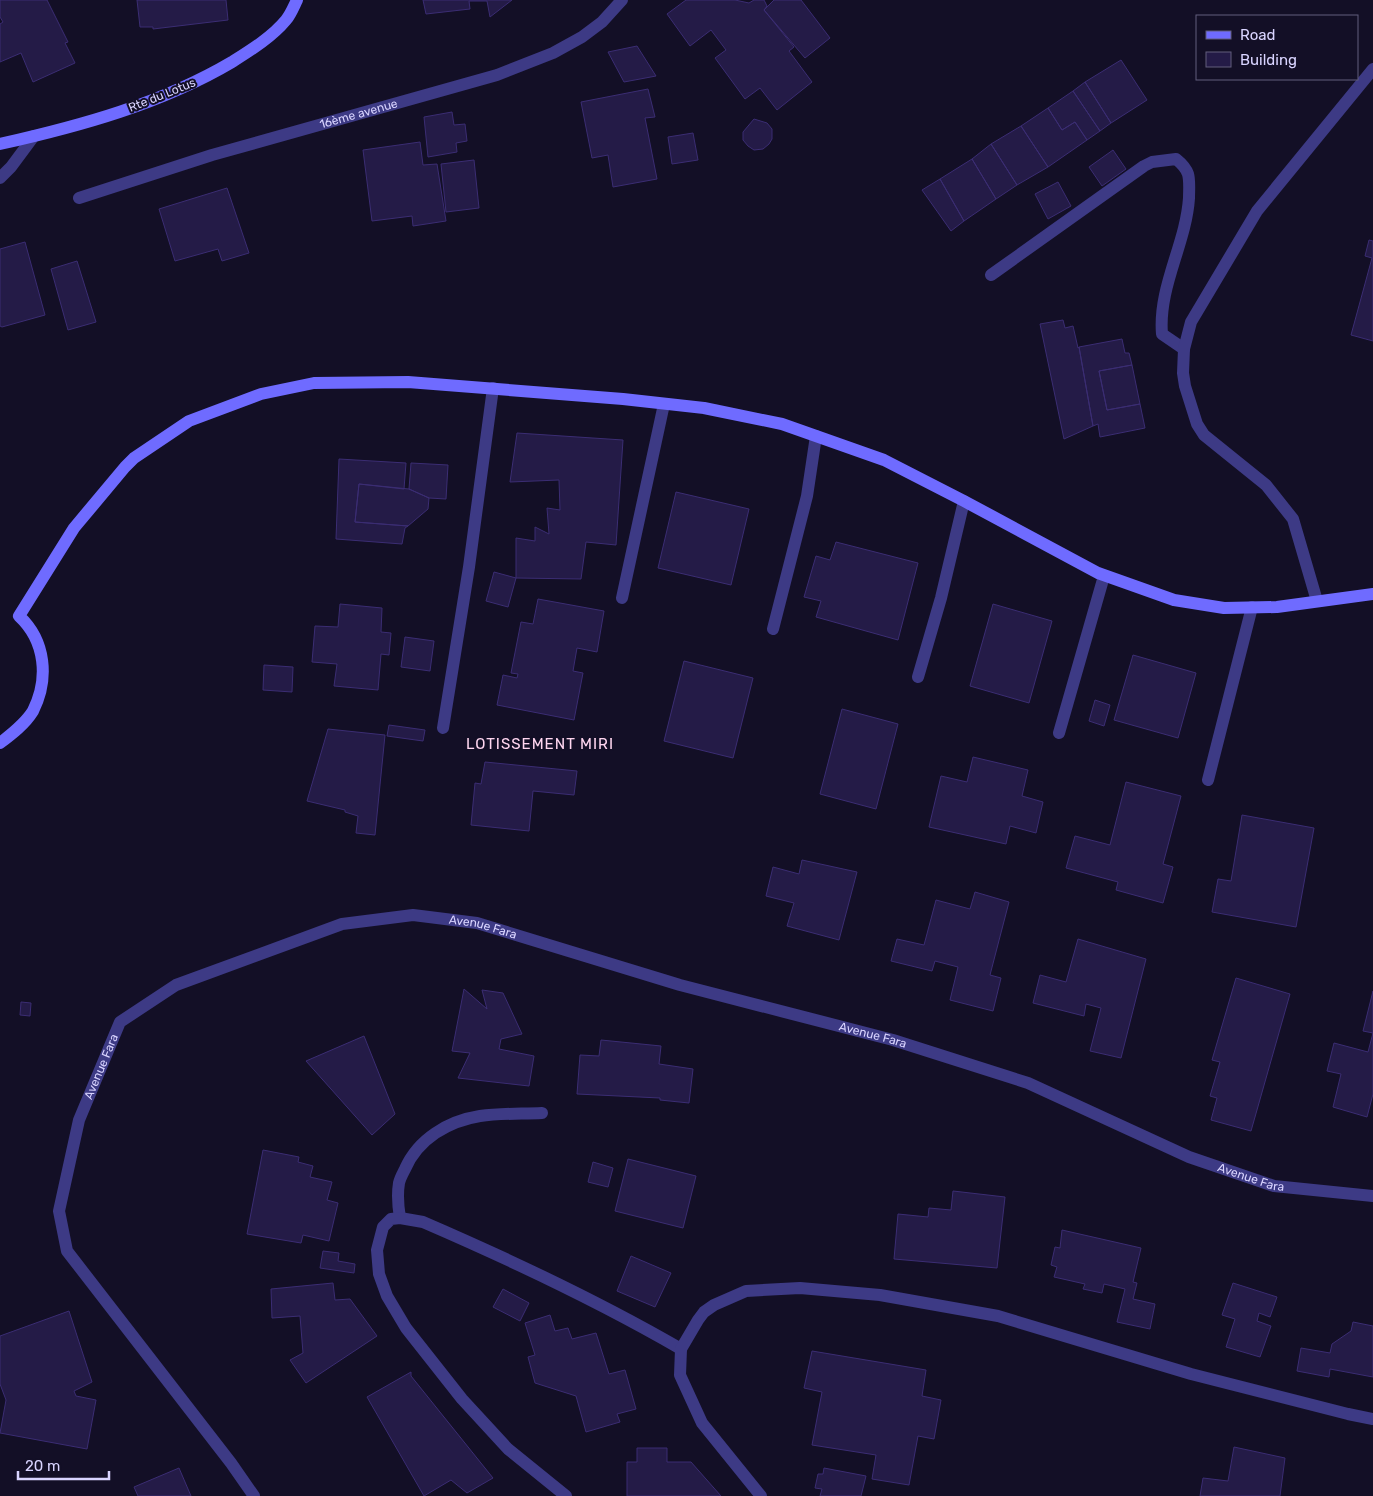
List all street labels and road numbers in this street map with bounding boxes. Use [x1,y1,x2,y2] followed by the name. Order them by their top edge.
[126,75,198,115] street label: Rte du Lotus
[318,96,399,131] street label: 16ème avenue
[448,913,518,942] street label: Avenue Fara
[838,1019,908,1051] street label: Avenue Fara
[81,1032,121,1101] street label: Avenue Fara
[1216,1160,1285,1194] street label: Avenue Fara

